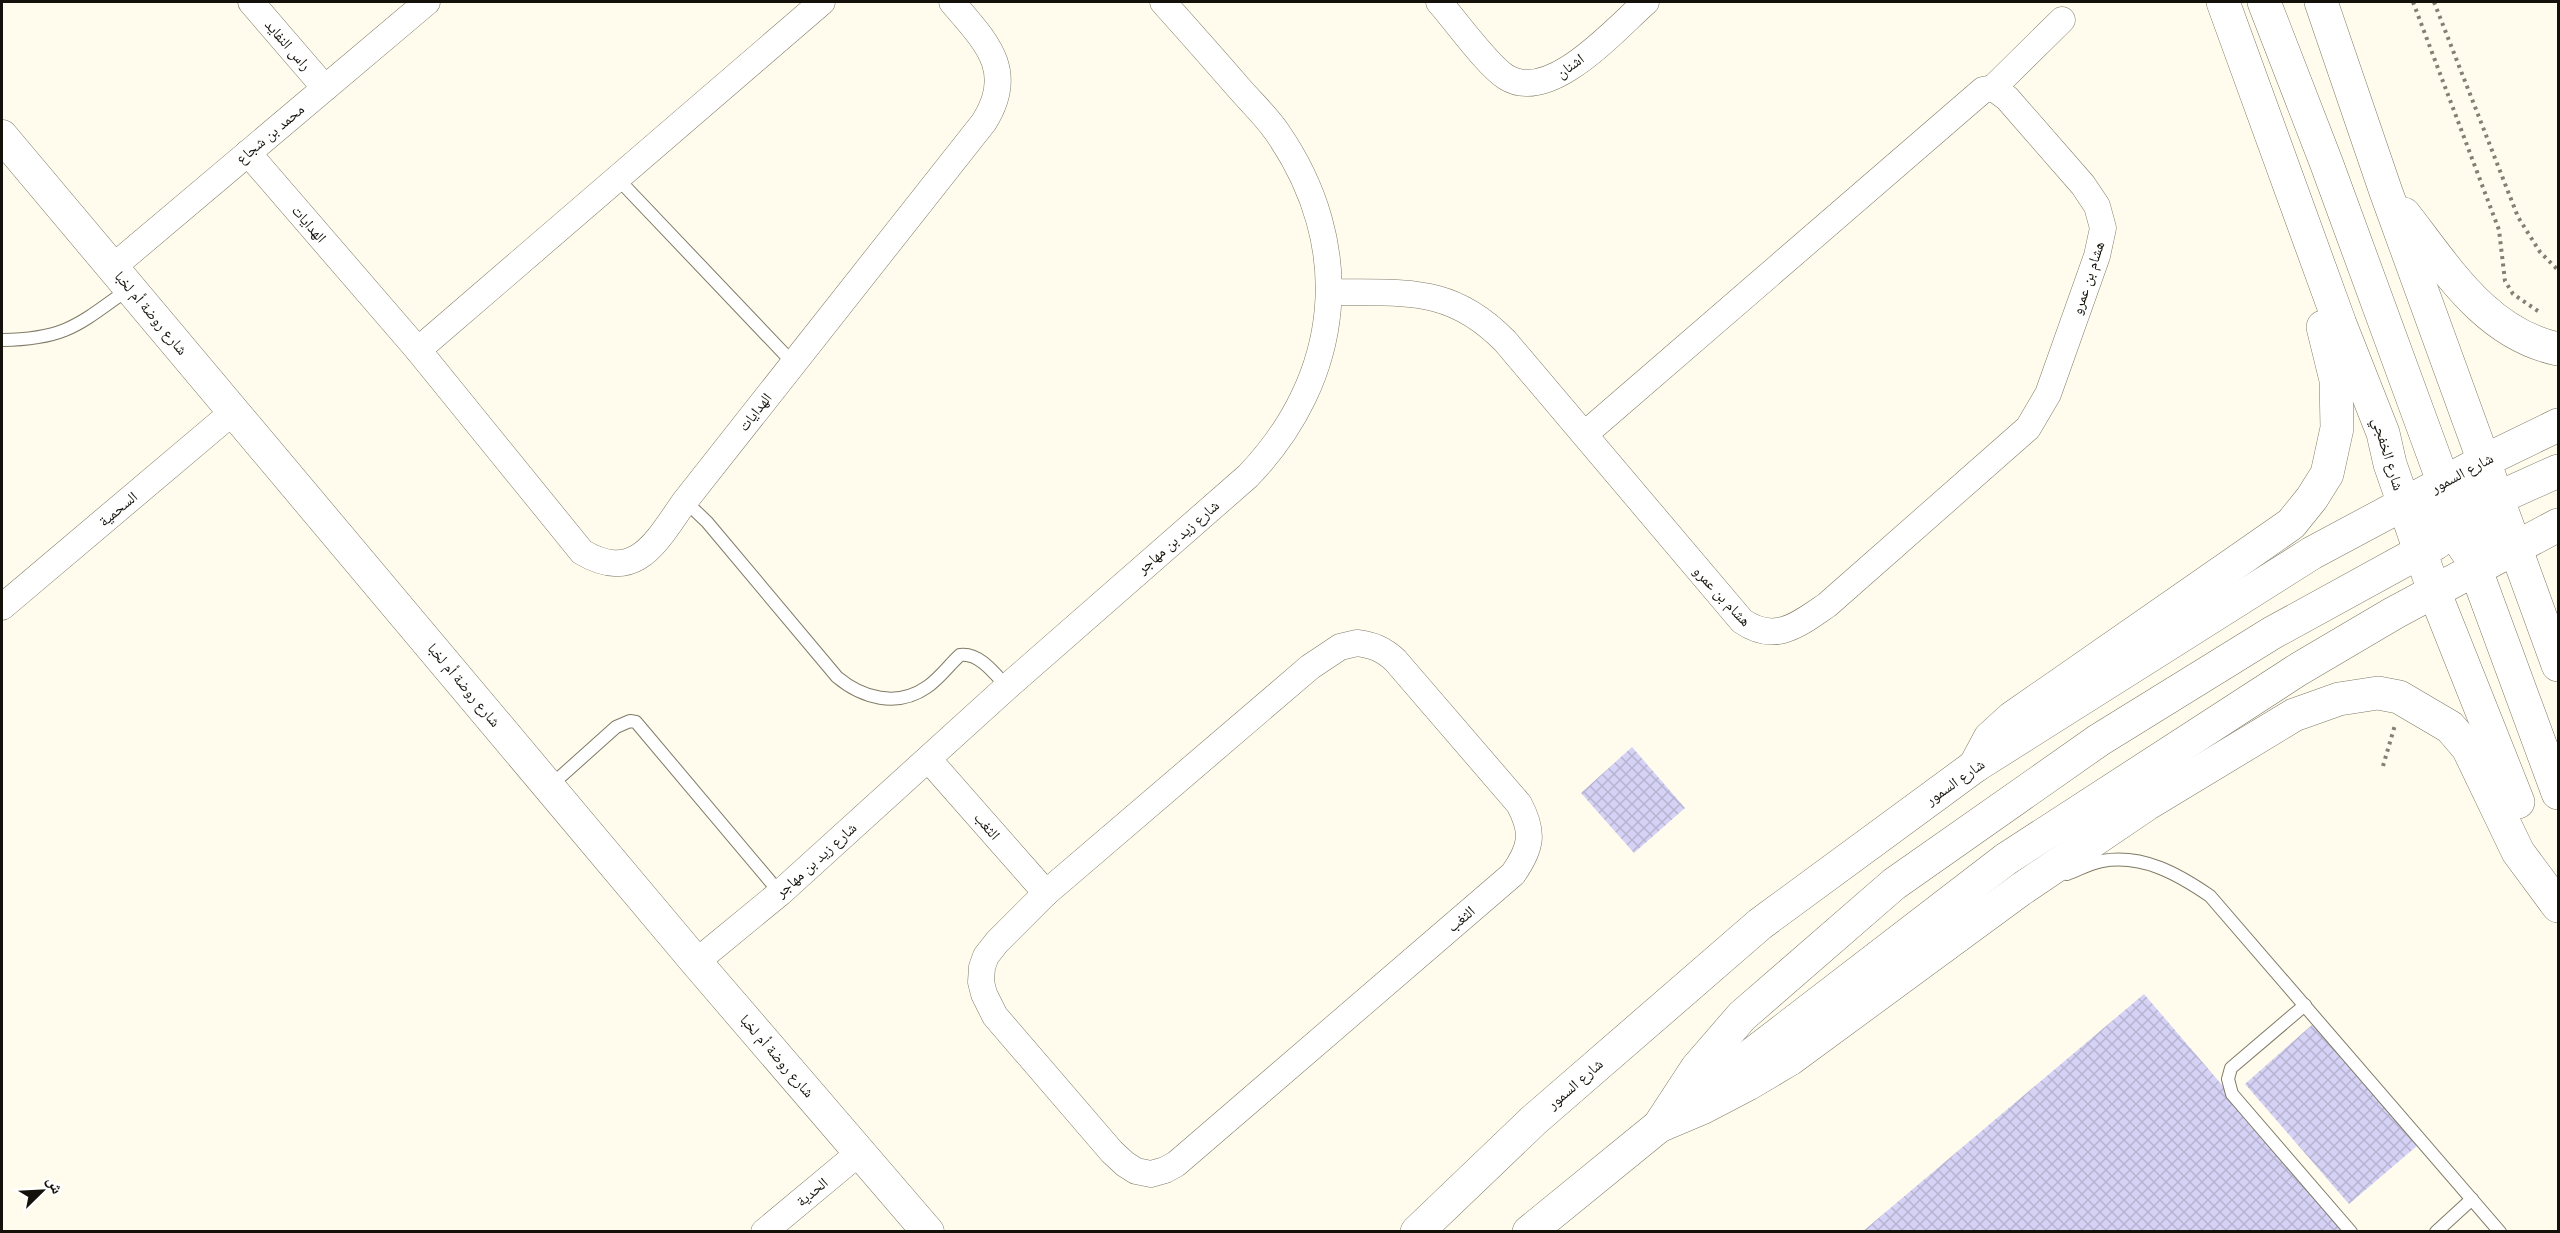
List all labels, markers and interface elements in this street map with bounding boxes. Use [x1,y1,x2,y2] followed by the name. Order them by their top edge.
[260,15,317,75] street label: راس النفايد
[1551,48,1588,83] street label: اشنان
[231,99,309,169] street label: محمد بن شجاع
[288,200,332,246] street label: الهدايات
[2066,238,2109,317] street label: هشام بن عمرو
[110,266,193,359] street label: شارع روضة أم لخبا
[733,388,776,435] street label: الهدايات
[2366,415,2410,494] street label: شارع الخفجي
[2426,447,2497,498] street label: شارع السمور
[94,486,141,530] street label: السحمية
[1131,495,1224,579] street label: شارع زيد بن مهاجر
[1689,561,1756,631] street label: هشام بن عمرو
[423,638,506,731] street label: شارع روضة أم لخبا
[1920,753,1989,810] street label: شارع السمور
[970,807,1005,843] street label: الثغب
[770,817,861,903] street label: شارع زيد بن مهاجر
[1442,901,1478,936] street label: الثغب
[735,1010,819,1102] street label: شارع روضة أم لخبا
[1541,1053,1607,1115] street label: شارع السمور
[12,1161,72,1221] north arrow
[791,1172,831,1210] street label: الحدية
[42,1173,69,1197] text: ش

